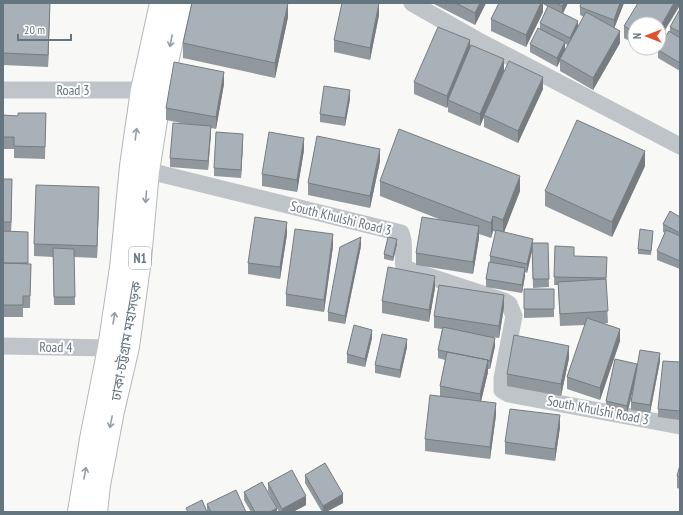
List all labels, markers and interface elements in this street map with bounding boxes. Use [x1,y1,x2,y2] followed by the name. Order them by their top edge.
[18,16,71,42] scale bar
[627,16,667,56] north arrow
[24,22,45,37] text: 20 m
[630,33,644,39] text: N
[167,34,175,47] one-way arrow
[56,81,90,99] street label: Road 3
[132,127,140,140] one-way arrow
[142,190,149,203] one-way arrow
[289,197,393,239] street label: South Khulshi Road 3
[129,247,151,269] road number: N1
[106,279,145,403] street label: ঢাকা-চট্টগ্রাম মহাসড়ক
[110,312,118,325] one-way arrow
[39,338,73,356] street label: Road 4
[545,391,651,429] street label: South Khulshi Road 3
[107,415,115,428] one-way arrow
[81,467,89,480] one-way arrow

